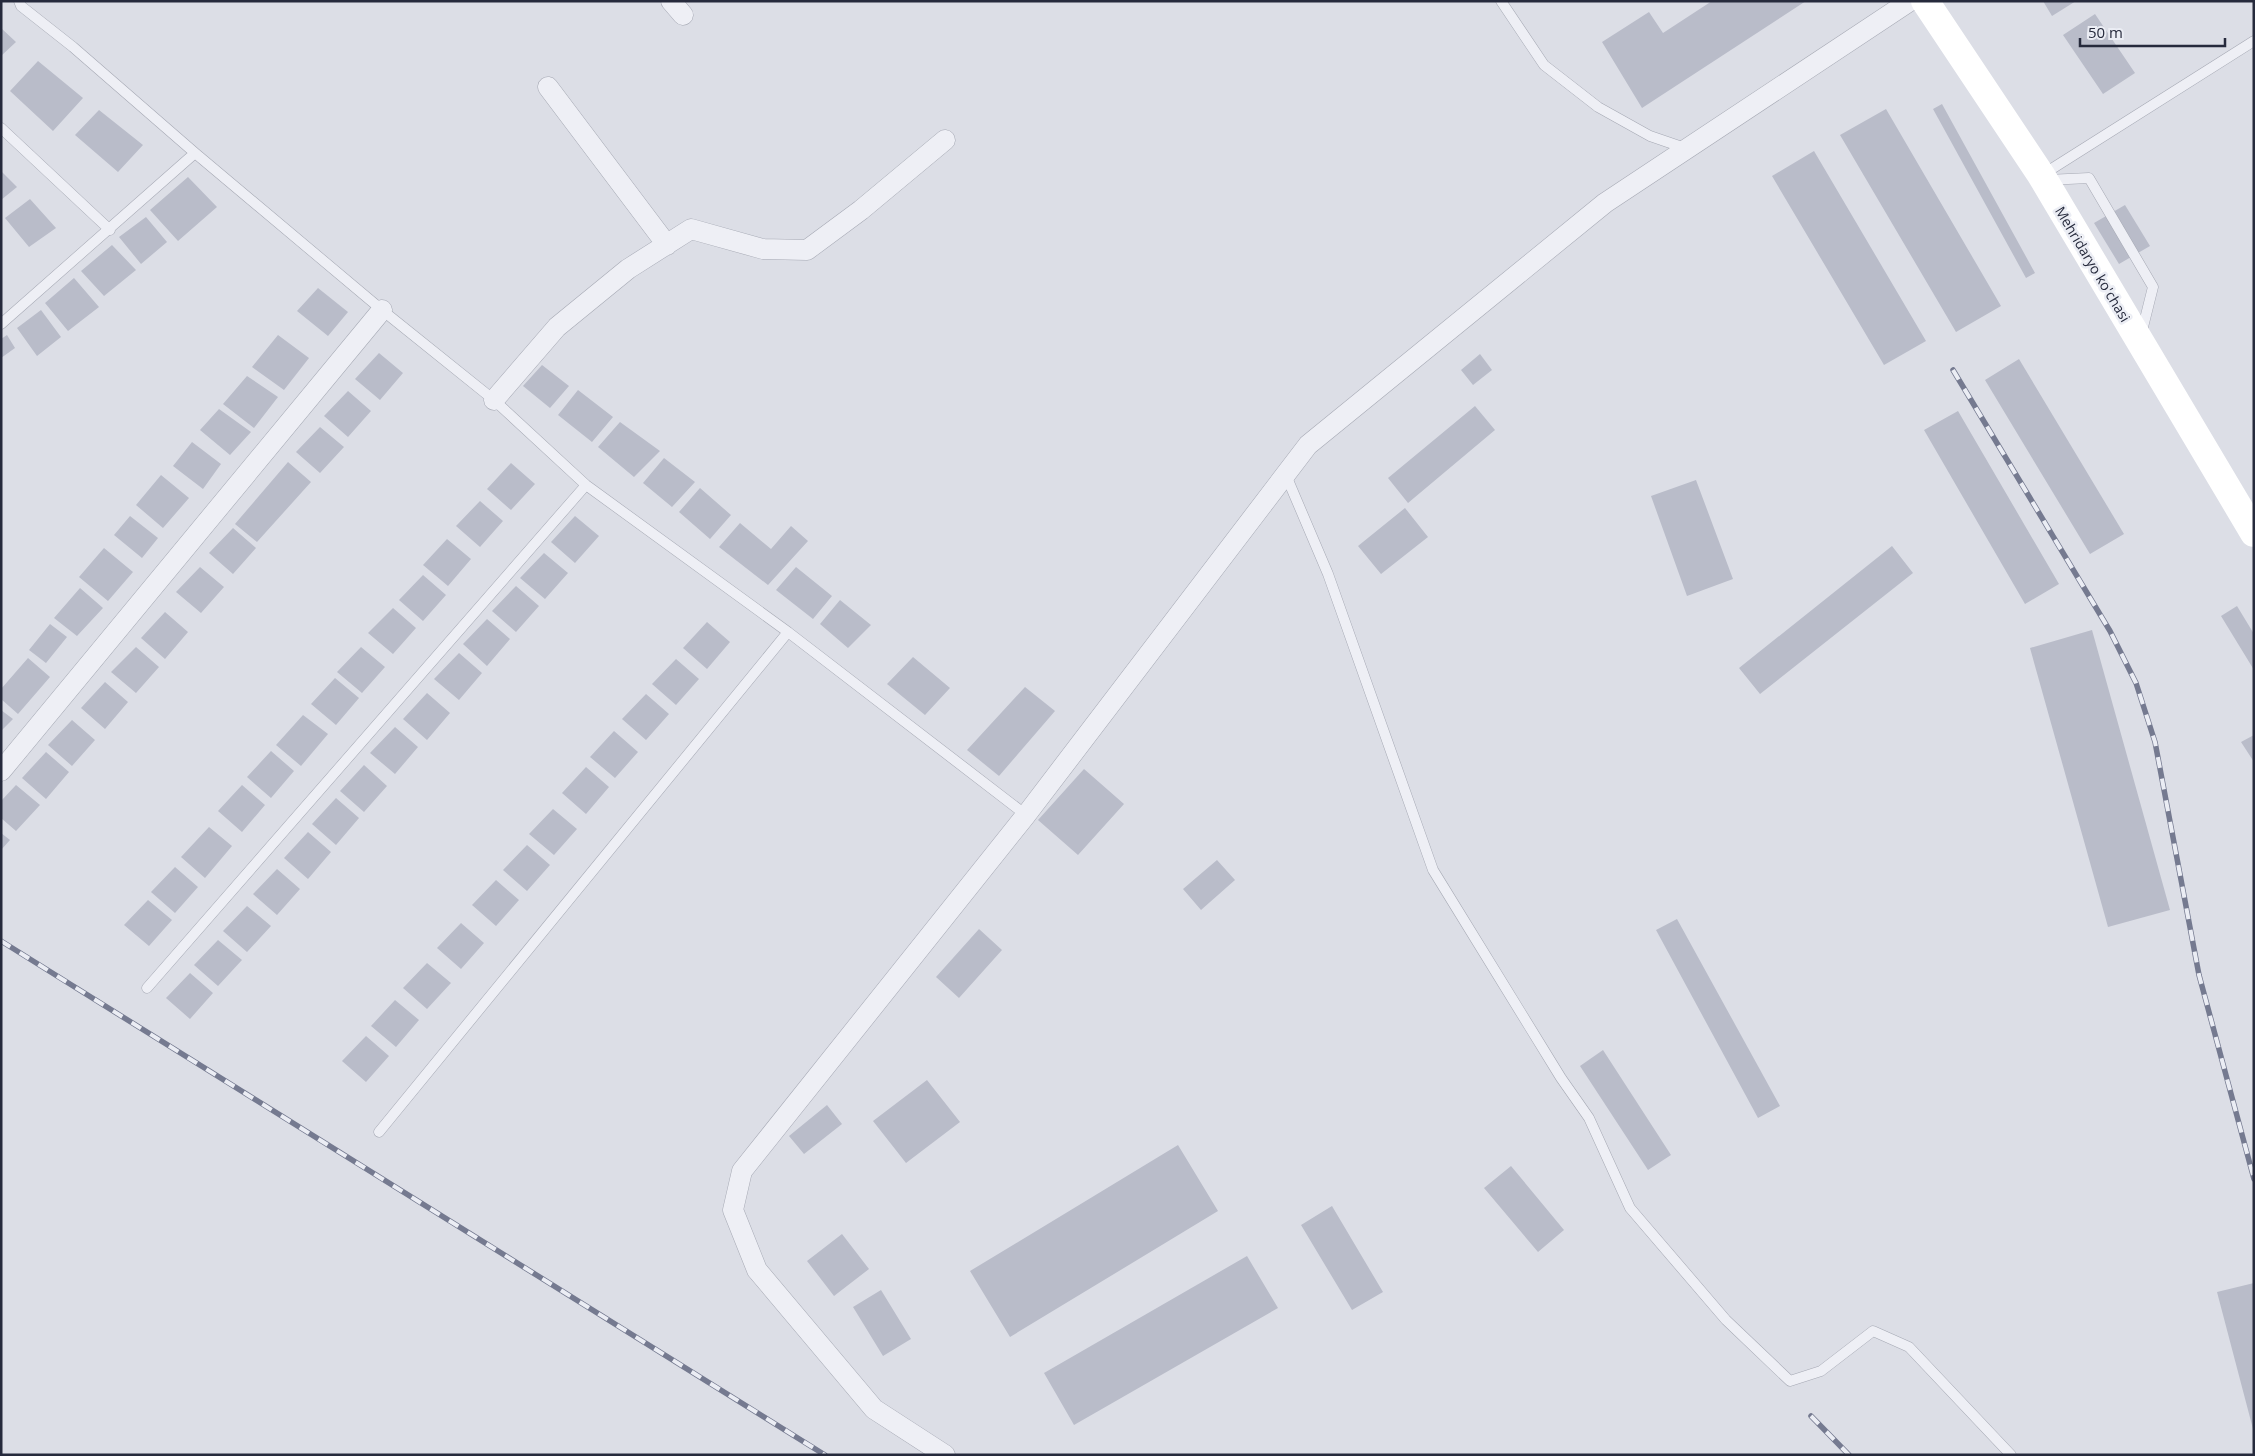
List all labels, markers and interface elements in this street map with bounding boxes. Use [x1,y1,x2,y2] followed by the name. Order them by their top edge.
[2080,15,2225,47] scale bar
[2088,22,2123,42] text: 50 m
[2051,203,2135,325] street label: Мehridaryo ko'chasi

